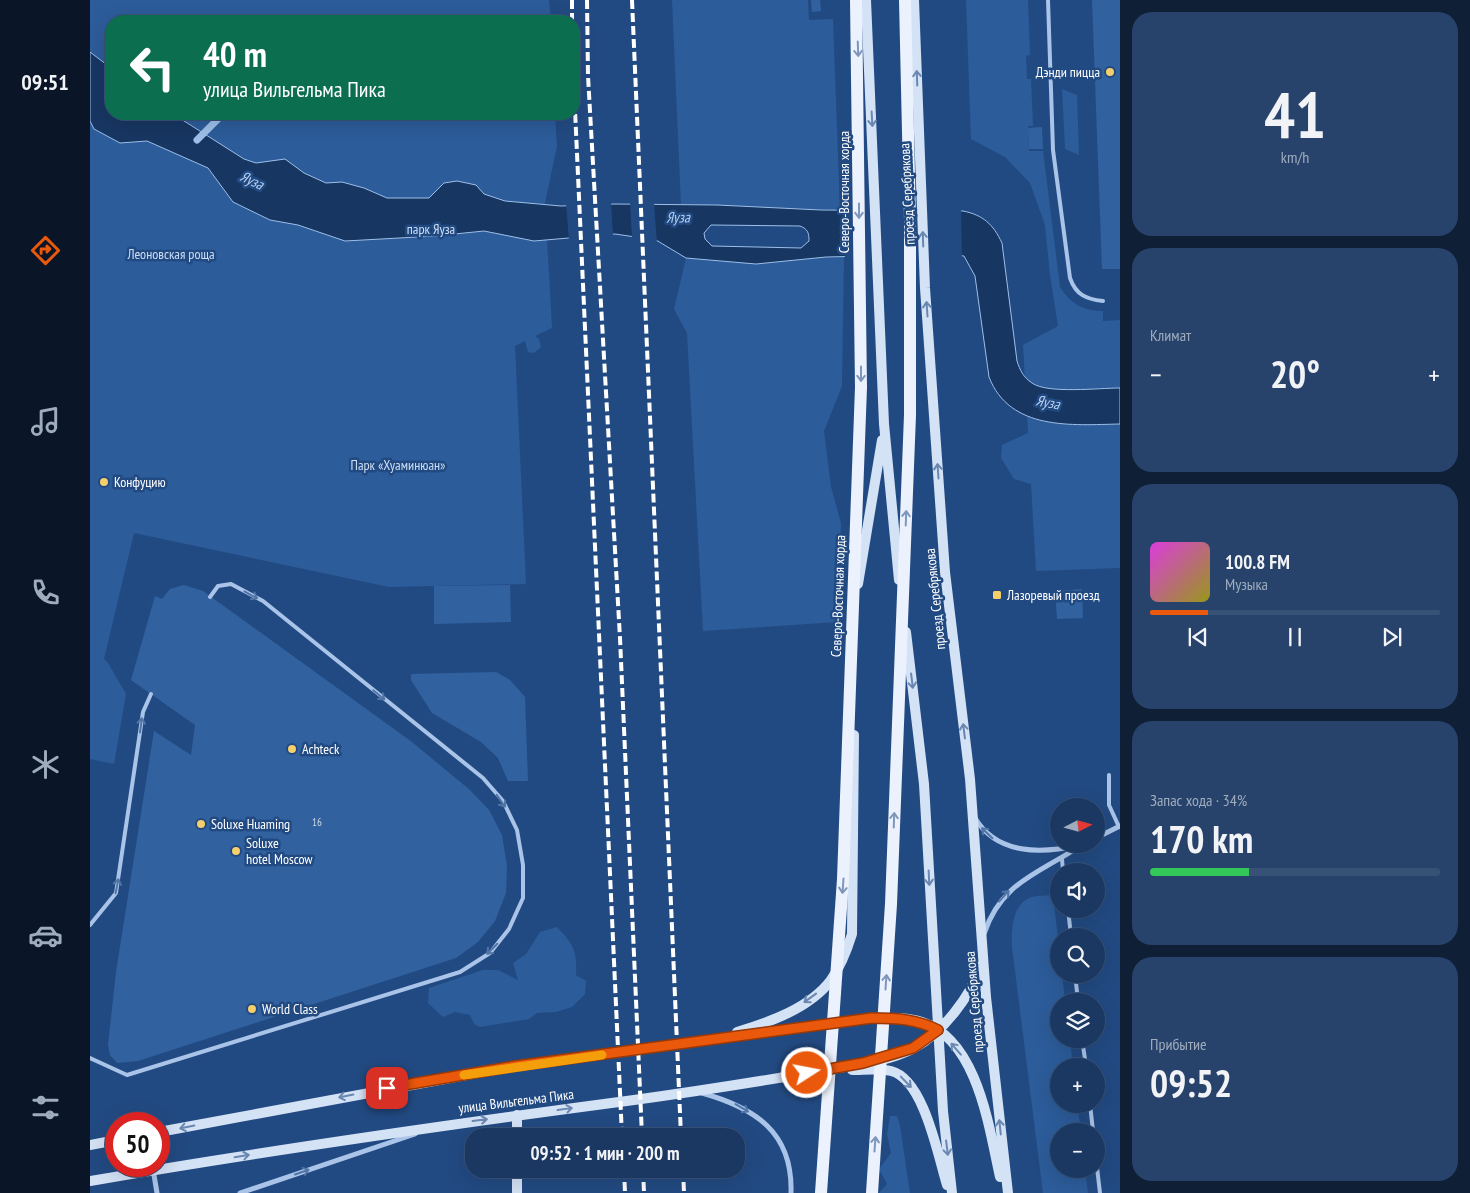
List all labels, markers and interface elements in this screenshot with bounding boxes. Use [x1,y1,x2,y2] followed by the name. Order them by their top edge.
[203,31,267,77] text: 40 m
[120,35,185,100] icon: left
[853,40,862,56] one-way arrow
[1036,63,1100,81] place label: Дэнди пицца
[1104,66,1116,78] marker: Дэнди пицца
[21,68,69,96] text: 09:51
[912,70,921,86] one-way arrow
[1264,72,1326,156] text: 41
[203,75,386,103] text: улица Вильгельма Пика
[868,110,877,126] one-way arrow
[835,131,853,253] street label: Северо-Восточная хорда
[895,143,919,245] street label: проезд Серебрякова
[1281,147,1309,167] text: km/h
[237,166,268,194] water label: Яуза
[854,202,864,219] one-way arrow
[666,207,691,227] water label: Яуза
[407,220,455,238] park label: парк Яуза
[919,231,928,247] one-way arrow
[28,233,63,268] icon: directions
[126,245,215,263] park label: Леоновская роща
[922,301,931,317] one-way arrow
[1150,325,1191,345] text: Климат
[1270,349,1320,398] text: 20°
[1150,356,1162,393] text: −
[1428,356,1440,393] text: +
[856,365,866,381] one-way arrow
[1034,390,1062,414] water label: Яуза
[28,404,63,439] icon: music
[351,456,445,474] park label: Парк «Хуаминюан»
[933,463,943,479] one-way arrow
[114,473,166,491] place label: Конфуцию
[98,476,110,488] marker: Конфуцию
[901,510,910,526] one-way arrow
[827,535,849,657] street label: Северо-Восточная хорда
[921,547,949,651] street label: проезд Серебрякова
[1225,550,1290,574] text: 100.8 FM
[1225,574,1268,594] text: Музыка
[28,575,63,610] icon: phone
[1006,586,1100,604] place label: Лазоревый проезд
[991,589,1003,601] marker: Лазоревый проезд
[243,591,258,600] one-way arrow
[1184,623,1212,651] icon: previous
[1281,623,1309,651] icon: pause
[1378,623,1406,651] icon: next
[907,673,917,689] one-way arrow
[372,689,385,700] one-way arrow
[136,717,146,733] one-way arrow
[959,723,969,739] one-way arrow
[302,740,340,758] place label: Achteck
[286,743,298,755] marker: Achteck
[28,747,63,782] icon: climate
[1150,790,1247,810] text: Запас хода · 34%
[496,793,506,807] one-way arrow
[1050,798,1105,852] north arrow
[1050,798,1105,1178] map controls
[890,812,899,828] one-way arrow
[1150,814,1253,863] text: 170 km
[211,815,290,833] place label: Soluxe Huaming
[312,815,322,829] house number: 16
[195,818,207,830] marker: Soluxe Huaming
[981,827,993,839] one-way arrow
[246,834,313,868] place label: Soluxe hotel Moscow
[230,845,242,857] marker: Soluxe hotel Moscow
[1050,863,1105,918] button: sound
[924,870,933,886] one-way arrow
[112,878,122,894] one-way arrow
[838,878,847,894] one-way arrow
[998,889,1010,902] one-way arrow
[28,918,63,953] icon: car
[1050,928,1105,983] button: search
[486,943,498,955] one-way arrow
[961,951,987,1053] street label: проезд Серебрякова
[881,974,890,990] one-way arrow
[803,993,817,1003] one-way arrow
[1050,993,1105,1048] button: layers
[262,1000,318,1018] place label: World Class
[246,1003,258,1015] marker: World Class
[1150,1034,1207,1054] text: Прибытие
[950,1043,961,1056] one-way arrow
[780,1046,832,1098] position arrow
[1050,1058,1105,1113] button: +
[1150,1058,1232,1107] text: 09:52
[366,1067,408,1109] pin
[373,1074,401,1102] icon: arrive
[900,1075,912,1088] one-way arrow
[457,1085,575,1117] street label: улица Вильгельма Пика
[28,1090,63,1125] icon: filters
[339,1091,355,1101] one-way arrow
[735,1103,749,1113] one-way arrow
[557,1104,573,1114] one-way arrow
[105,1112,170,1177] speed limit sign: 50
[472,1115,488,1125] one-way arrow
[995,1119,1005,1135] one-way arrow
[179,1122,195,1132] one-way arrow
[1050,1123,1105,1178] button: −
[870,1137,880,1153] one-way arrow
[942,1140,952,1156] one-way arrow
[531,1141,679,1165] text: 09:52 · 1 мин · 200 m
[233,1151,249,1161] one-way arrow
[294,1167,310,1176] one-way arrow

